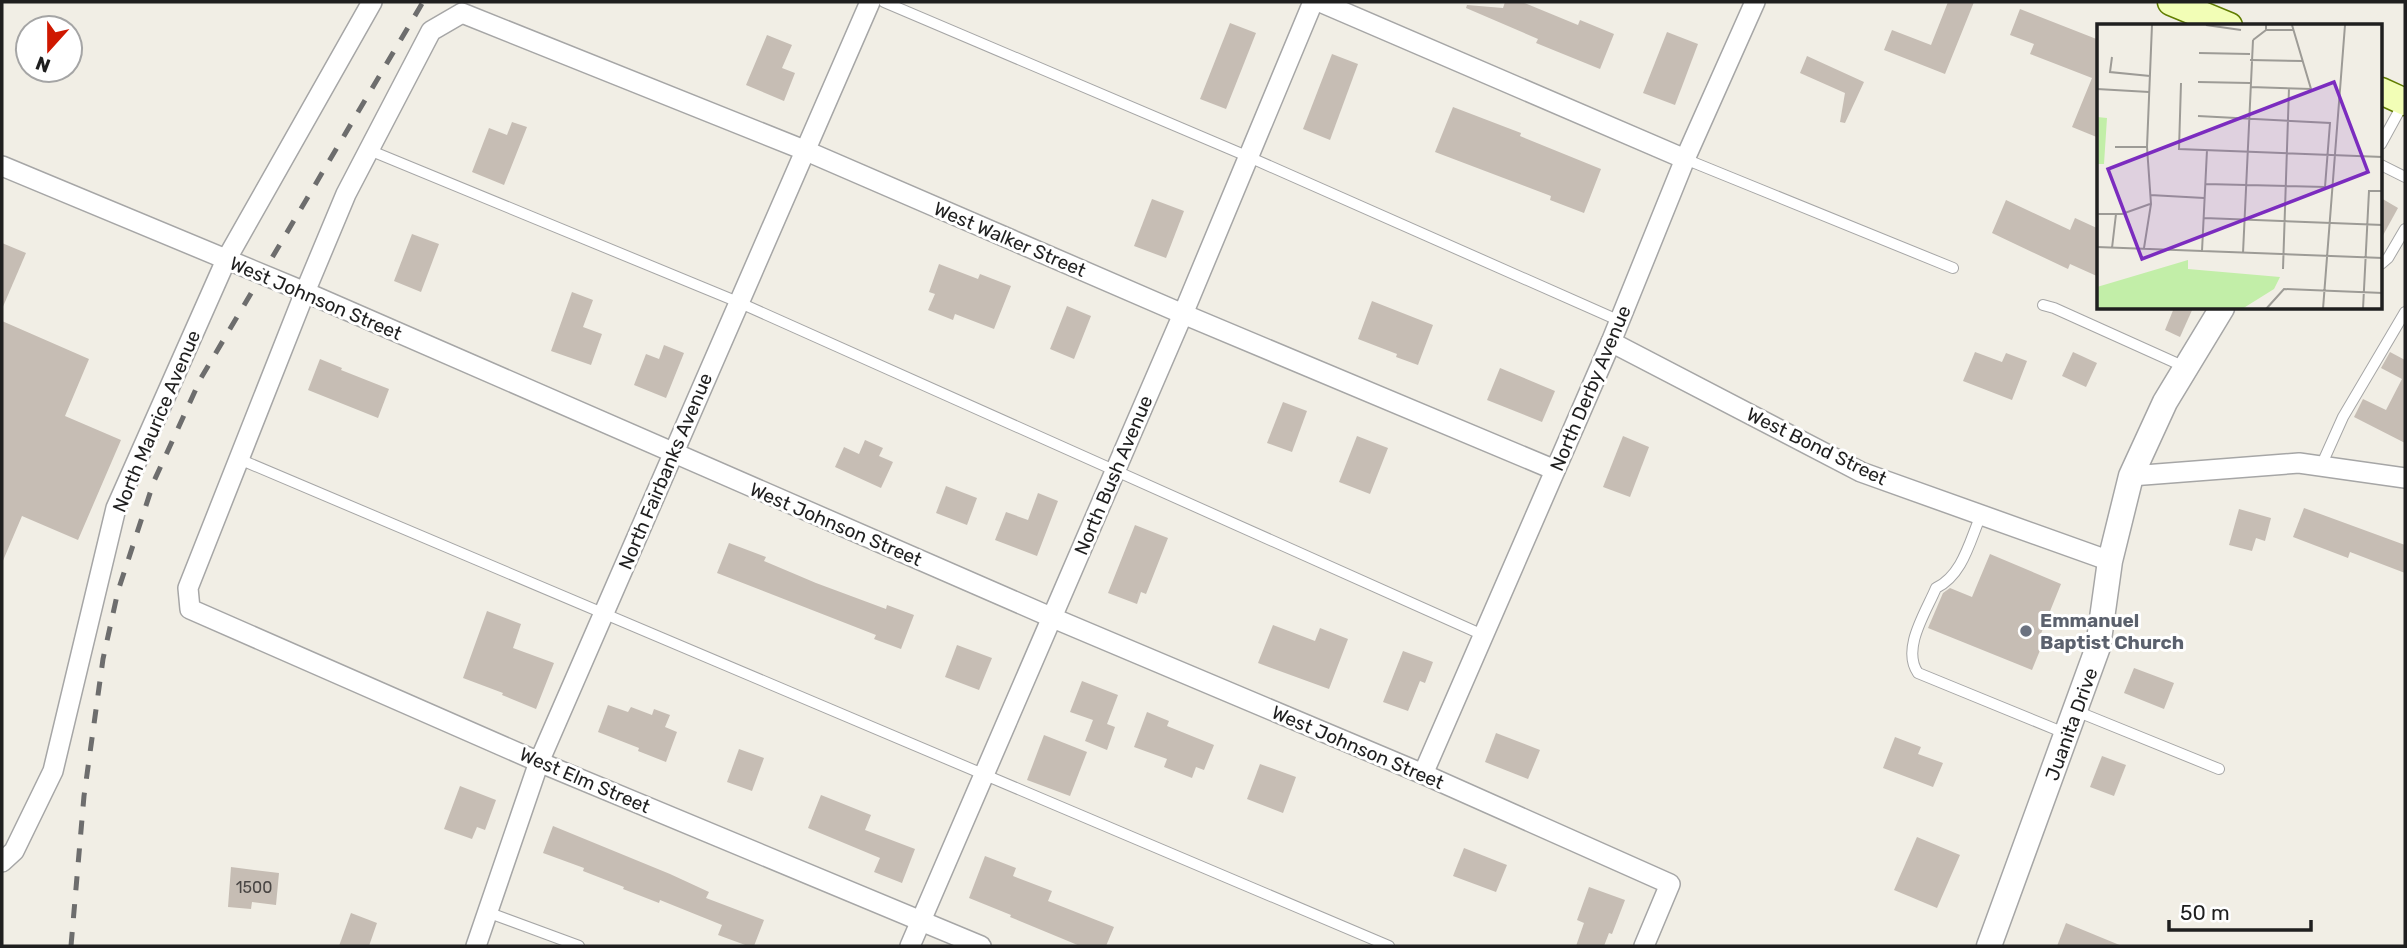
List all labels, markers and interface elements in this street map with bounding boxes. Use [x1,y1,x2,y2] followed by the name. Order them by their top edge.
[14,14,84,84] north arrow
[2097,24,2382,310] inset map
[33,51,54,78] text: N
[930,197,1090,282] street label: West Walker Street
[226,252,406,345] street label: West Johnson Street
[1545,302,1636,474] street label: North Derby Avenue
[108,327,205,516] street label: North Maurice Avenue
[614,370,717,573] street label: North Fairbanks Avenue
[1069,392,1157,558] street label: North Bush Avenue
[1743,403,1891,491] street label: West Bond Street
[746,478,926,571] street label: West Johnson Street
[2040,609,2184,654] place label: Emmanuel Baptist Church
[2018,623,2034,639] marker: Emmanuel Baptist Church
[2040,665,2103,784] street label: Juanita Drive
[1268,701,1448,794] street label: West Johnson Street
[516,743,654,819] street label: West Elm Street
[236,878,272,897] house number: 1500
[2169,888,2311,932] scale bar
[2180,900,2230,925] text: 50 m

